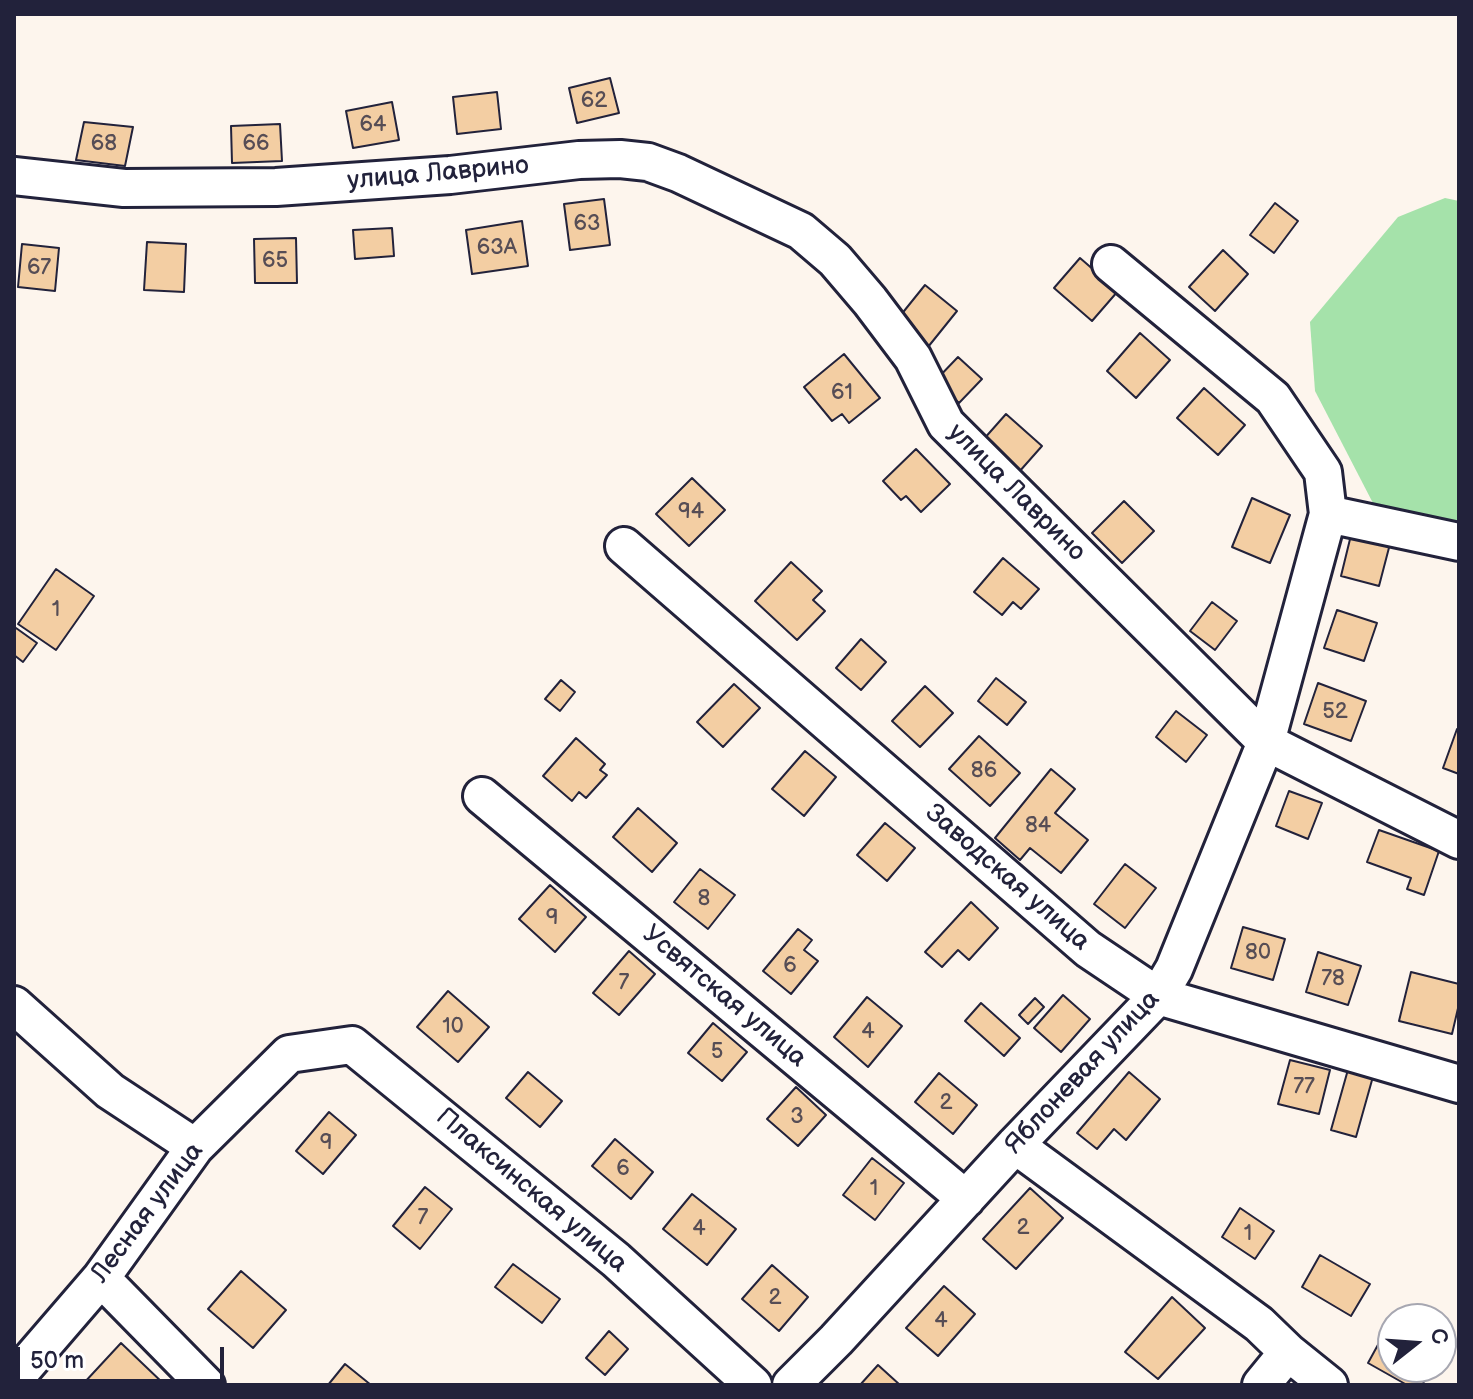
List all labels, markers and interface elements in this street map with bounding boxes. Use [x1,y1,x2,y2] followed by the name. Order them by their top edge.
[581,88,607,114] house number: 62
[360,112,386,138] house number: 64
[91,131,117,157] house number: 68
[243,131,269,157] house number: 66
[346,151,530,197] street label: улица Лаврино
[574,211,600,237] house number: 63
[477,235,517,261] house number: 63А
[262,248,288,274] house number: 65
[27,255,51,281] house number: 67
[831,380,853,406] house number: 61
[941,418,1091,568] street label: улица Лаврино
[678,499,704,525] house number: 94
[52,597,60,623] house number: 1
[1322,699,1348,725] house number: 52
[971,758,997,784] house number: 86
[918,798,1096,958] street label: Заводская улица
[1025,813,1051,839] house number: 84
[698,886,710,912] house number: 8
[546,905,558,931] house number: 9
[636,919,812,1075] street label: Усвятская улица
[1245,940,1271,966] house number: 80
[783,953,797,979] house number: 6
[1321,966,1345,992] house number: 78
[619,970,629,996] house number: 7
[999,985,1167,1161] street label: Яблоневая улица
[442,1014,464,1040] house number: 10
[861,1019,875,1045] house number: 4
[711,1039,723,1065] house number: 5
[1293,1074,1315,1100] house number: 77
[940,1090,952,1116] house number: 2
[429,1102,633,1280] street label: Плаксинская улица
[790,1104,804,1130] house number: 3
[320,1130,332,1156] house number: 9
[85,1137,211,1289] street label: Лесная улица
[616,1156,630,1182] house number: 6
[870,1176,878,1202] house number: 1
[418,1205,428,1231] house number: 7
[1017,1215,1029,1241] house number: 2
[692,1216,706,1242] house number: 4
[1244,1221,1252,1247] house number: 1
[769,1285,781,1311] house number: 2
[1377,1303,1457,1383] north arrow
[934,1308,948,1334] house number: 4
[1423,1325,1454,1348] text: С
[20,1331,228,1381] scale bar
[30,1346,84,1375] text: 50 m

